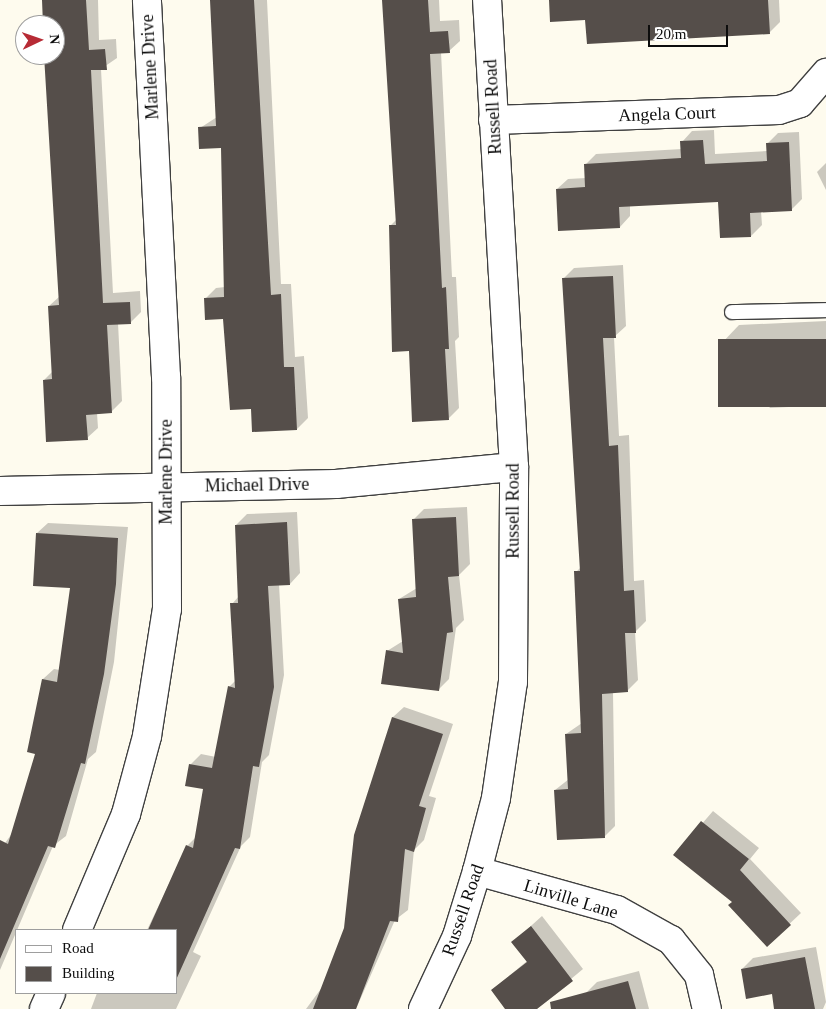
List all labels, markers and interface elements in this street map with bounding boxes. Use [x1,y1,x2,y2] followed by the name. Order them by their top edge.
[136,14,164,120] street label: Marlene Drive
[15,15,65,65] north arrow
[651,15,731,47] scale bar
[656,26,686,42] text: 20 m
[47,34,62,45] text: N
[480,59,506,155] street label: Russell Road
[618,102,716,126] street label: Angela Court
[155,419,177,525] street label: Marlene Drive
[502,463,524,559] street label: Russell Road
[205,473,309,497] street label: Michael Drive
[437,861,489,959] street label: Russell Road
[521,874,621,924] street label: Linville Lane
[15,929,178,994] legend
[62,940,94,956] text: Road
[62,965,115,981] text: Building

